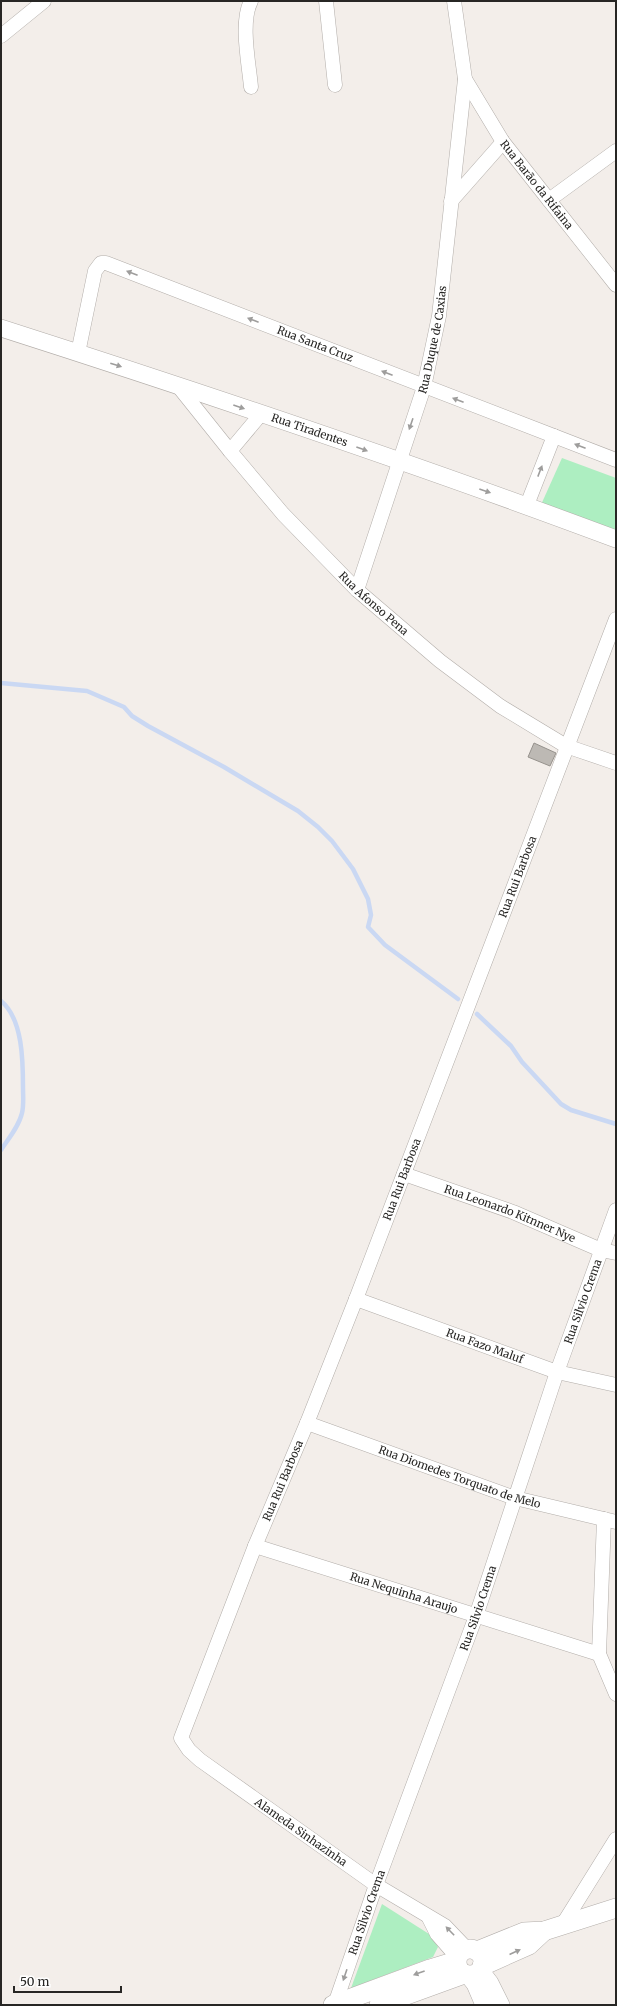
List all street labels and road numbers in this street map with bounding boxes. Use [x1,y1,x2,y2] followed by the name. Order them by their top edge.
[497,137,576,232] street label: Rua Barão da Rifaina
[415,285,449,396] street label: Rua Duque de Caxias
[275,323,355,365] street label: Rua Santa Cruz
[270,410,350,449] street label: Rua Tiradentes
[336,569,412,638] street label: Rua Afonso Pena
[495,834,540,920] street label: Rua Rui Barbosa
[380,1136,424,1222] street label: Rua Rui Barbosa
[442,1182,578,1245] street label: Rua Leonardo Kitnner Nye
[561,1257,605,1346] street label: Rua Silvio Crema
[444,1325,526,1366] street label: Rua Fazo Maluf
[259,1438,306,1523] street label: Rua Rui Barbosa
[377,1442,543,1511] street label: Rua Diomedes Torquato de Melo
[457,1564,499,1653] street label: Rua Silvio Crema
[348,1569,460,1616] street label: Rua Nequinha Araujo
[251,1794,350,1869] street label: Alameda Sinhazinha
[345,1868,388,1957] street label: Rua Silvio Crema

